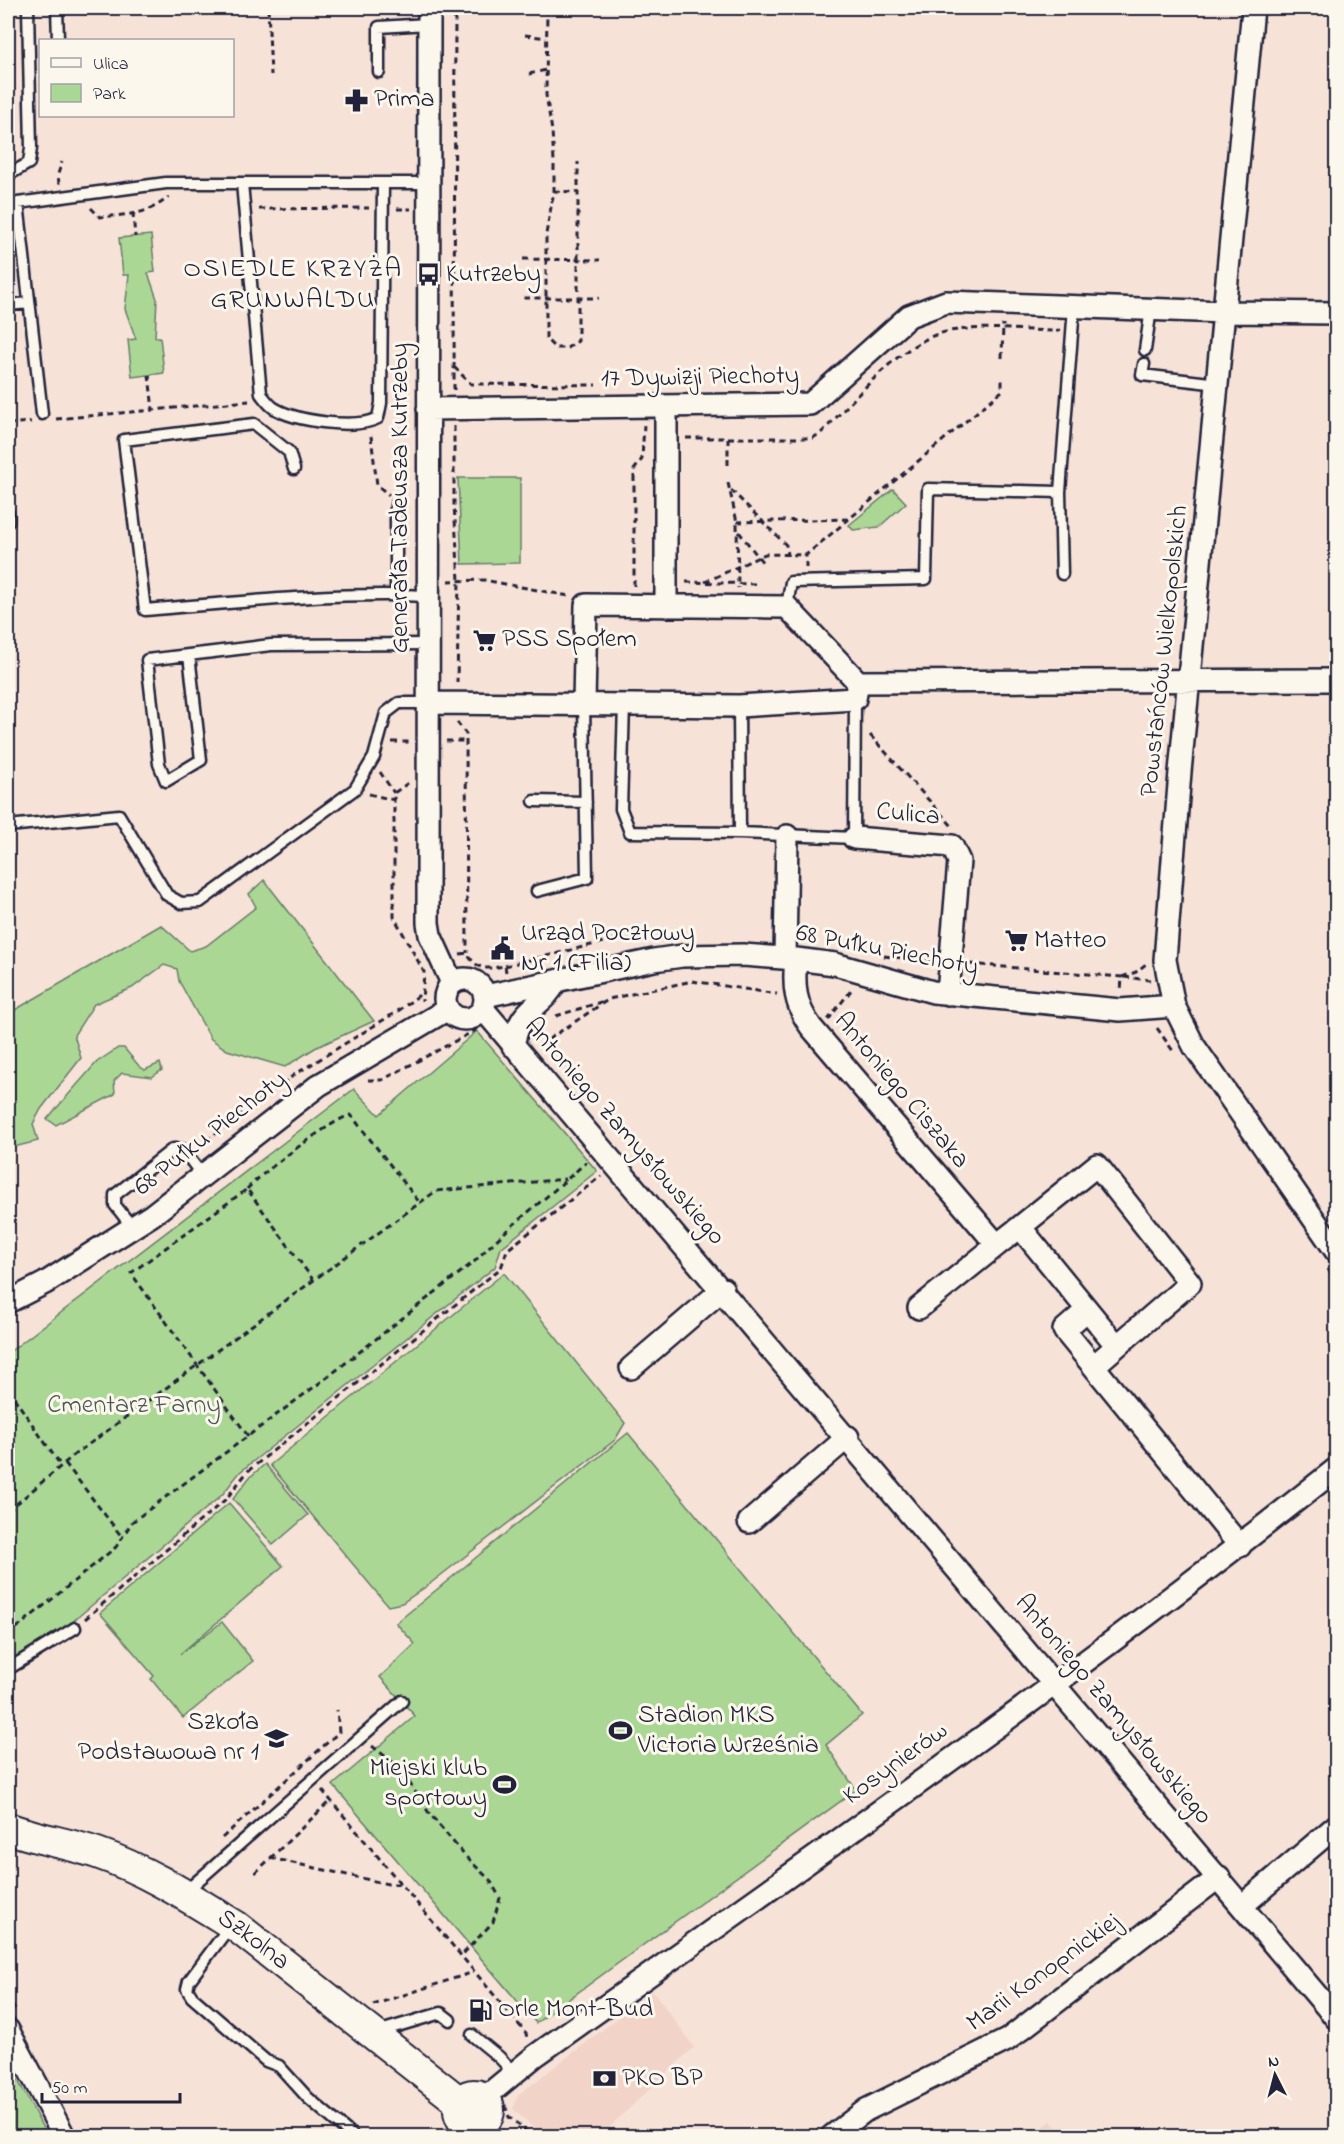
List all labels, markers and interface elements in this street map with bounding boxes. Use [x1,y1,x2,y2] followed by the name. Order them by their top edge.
[39,39,234,117] legend
[93,52,128,78] text: Ulica
[374,81,434,119] place label: Prima
[93,82,126,108] text: Park
[343,87,369,113] pharmacy icon: Prima
[183,250,403,320] district label: OSIEDLE KRZYŻA GRUNWALDU
[446,256,541,294] place label: Kutrzeby
[415,262,441,288] bus stop icon: Kutrzeby
[382,343,420,653] street label: Generała Tadeusza Kutrzeby
[600,357,800,399] street label: 17 Dywizji Piechoty
[1131,503,1199,799] street label: Powstańców Wielkopolskich
[502,621,637,659] place label: PSS Społem
[471,627,497,653] supermarket icon: PSS Społem
[875,793,941,837] street label: Culica
[521,915,695,983] place label: Urząd Pocztowy Nr 1 (Filia)
[793,915,981,987] street label: 68 Pułku Piechoty
[1034,922,1106,960] place label: Matteo
[1003,928,1029,954] supermarket icon: Matteo
[490,936,516,962] public building icon: Urząd Pocztowy Nr 1 (Filia)
[824,1004,978,1178] street label: Antoniego Ciszaka
[514,1010,734,1254] street label: Antoniego Zamysłowskiego
[126,1062,296,1206] street label: 68 Pułku Piechoty
[47,1387,221,1425] park label: Cmentarz Farny
[1005,1586,1221,1834] street label: Antoniego Zamysłowskiego
[637,1697,819,1765] place label: Stadion MKS Victoria Września
[78,1704,259,1772] place label: Szkoła Podstawowa nr 1
[836,1713,956,1815] street label: Kosynierów
[607,1718,633,1744] sports icon: Stadion MKS Victoria Września
[264,1725,290,1751] school or university icon: Szkoła Podstawowa nr 1
[370,1750,487,1818] place label: Miejski klub sportowy
[492,1771,518,1797] sports icon: Miejski klub sportowy
[210,1900,298,1980] street label: Szkolna
[959,1904,1130,2042] street label: Marii Konopnickiej
[498,1991,654,2029] place label: Orle Mont-Bud
[467,1997,493,2023] fuel station icon: Orle Mont-Bud
[1245,2045,1305,2105] north arrow
[1267,2050,1280,2075] text: N
[622,2060,703,2098] place label: PKO BP
[42,2066,180,2104] scale bar
[591,2066,617,2092] bank icon: PKO BP
[51,2076,88,2102] text: 50 m

